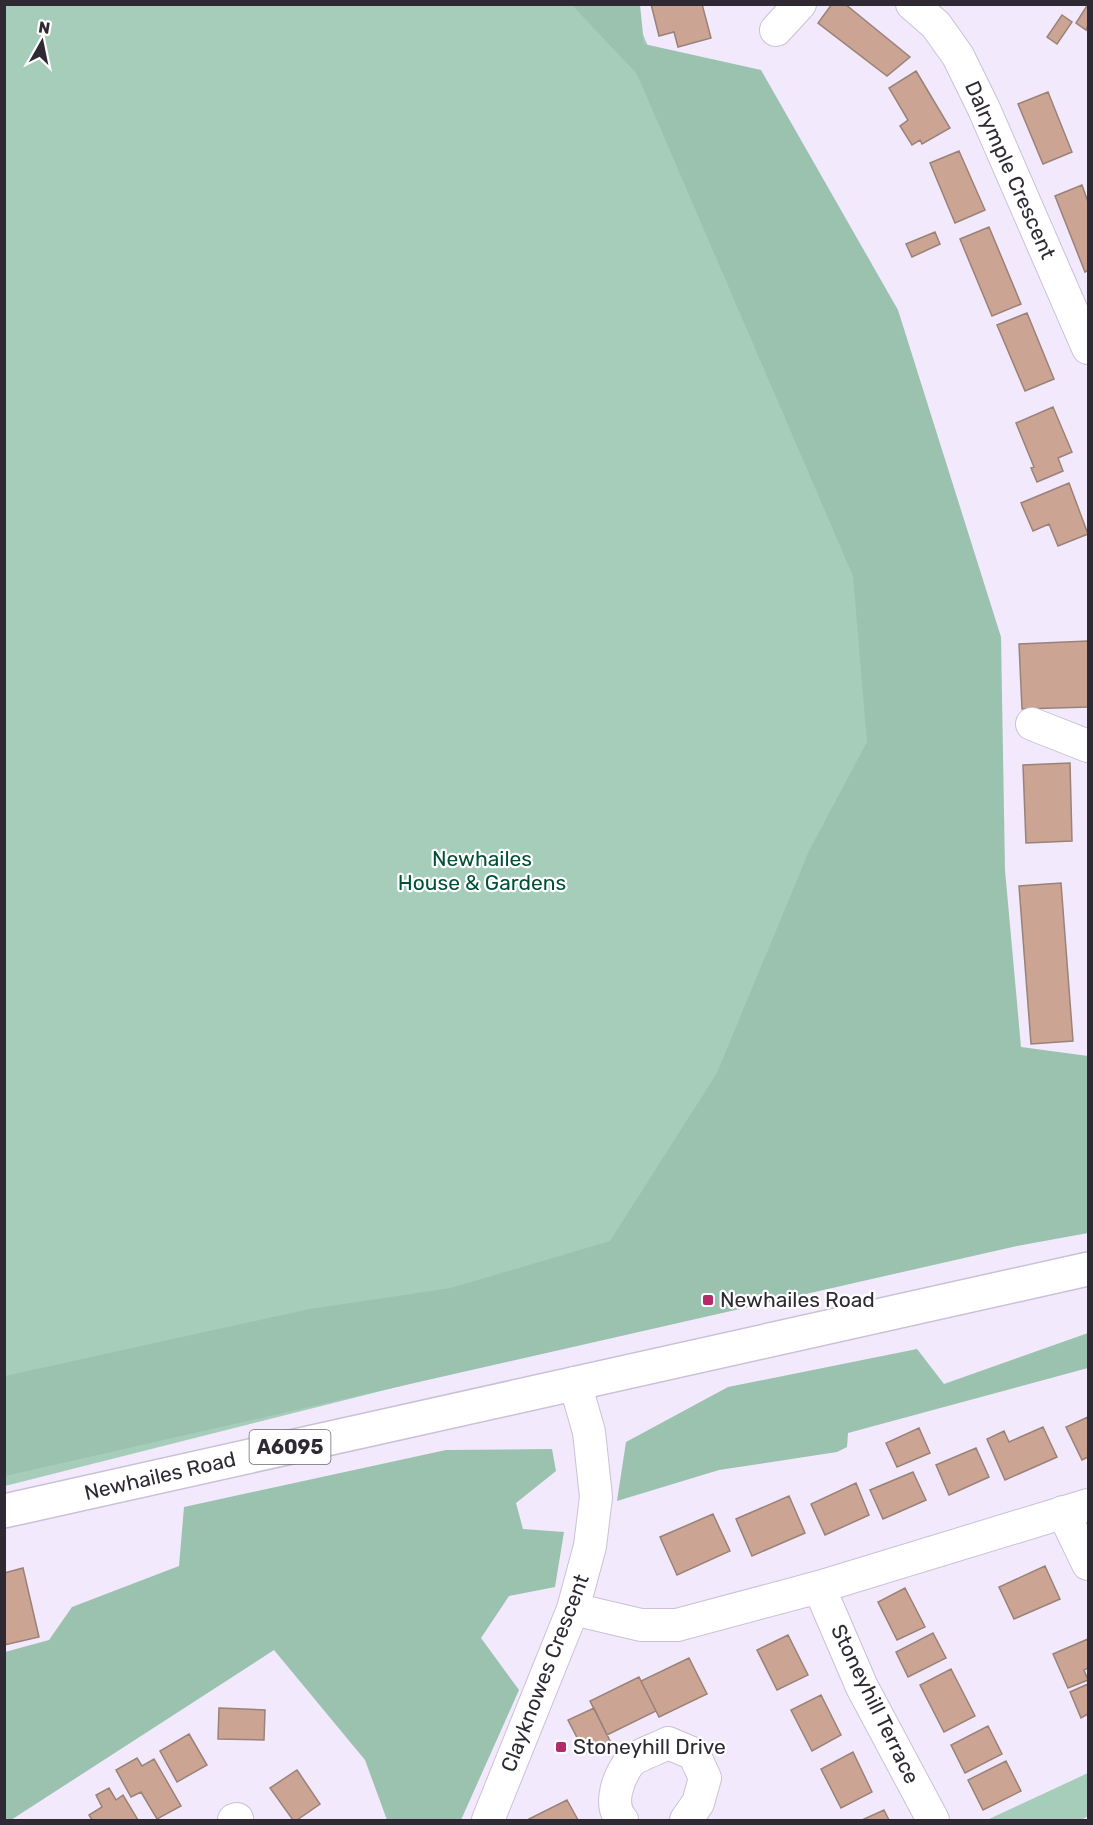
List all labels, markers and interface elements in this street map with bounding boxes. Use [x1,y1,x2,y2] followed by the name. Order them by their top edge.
[12,12,72,72] north arrow
[37,17,51,38] text: N
[960,77,1061,263] street label: Dalrymple Crescent
[398,846,566,895] park label: Newhailes House & Gardens
[720,1287,875,1312] place label: Newhailes Road
[701,1293,715,1307] marker: Newhailes Road
[250,1430,330,1464] road number: A6095
[82,1446,238,1505] street label: Newhailes Road
[495,1570,594,1775] street label: Clayknowes Crescent
[826,1620,925,1788] street label: Stoneyhill Terrace
[573,1734,726,1759] place label: Stoneyhill Drive
[554,1740,568,1754] marker: Stoneyhill Drive

